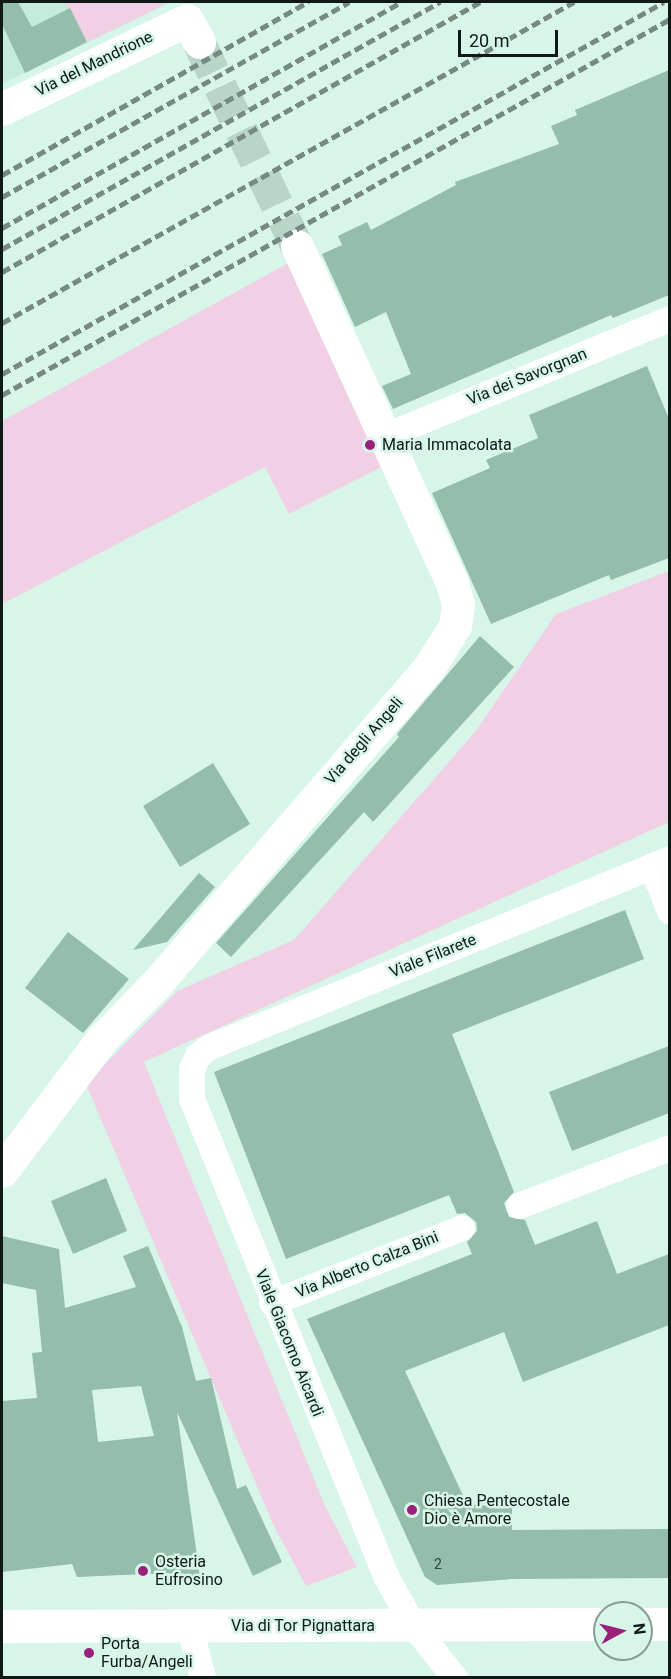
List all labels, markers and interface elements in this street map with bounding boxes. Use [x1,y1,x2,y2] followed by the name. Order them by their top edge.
[461,18,562,56] scale bar
[32,27,156,101] street label: Via del Mandrione
[469,30,509,51] text: 20 m
[464,344,590,410] street label: Via dei Savorgnan
[382,435,512,455] place label: Maria Immacolata
[363,438,377,452] marker: Maria Immacolata
[321,693,407,789] street label: Via degli Angeli
[387,930,479,982] street label: Viale Filarete
[293,1227,441,1303] street label: Via Alberto Calza Bini
[251,1267,327,1419] street label: Viale Giacomo Aicardi
[424,1491,570,1529] place label: Chiesa Pentecostale Dio è Amore
[405,1503,419,1517] marker: Chiesa Pentecostale Dio è Amore
[155,1552,223,1590] place label: Osteria Eufrosino
[434,1556,442,1572] house number: 2
[136,1564,150,1578] marker: Osteria Eufrosino
[593,1601,653,1661] north arrow
[231,1616,375,1636] street label: Via di Tor Pignattara
[629,1622,649,1636] text: N
[101,1634,193,1672] place label: Porta Furba/Angeli
[82,1646,96,1660] marker: Porta Furba/Angeli

